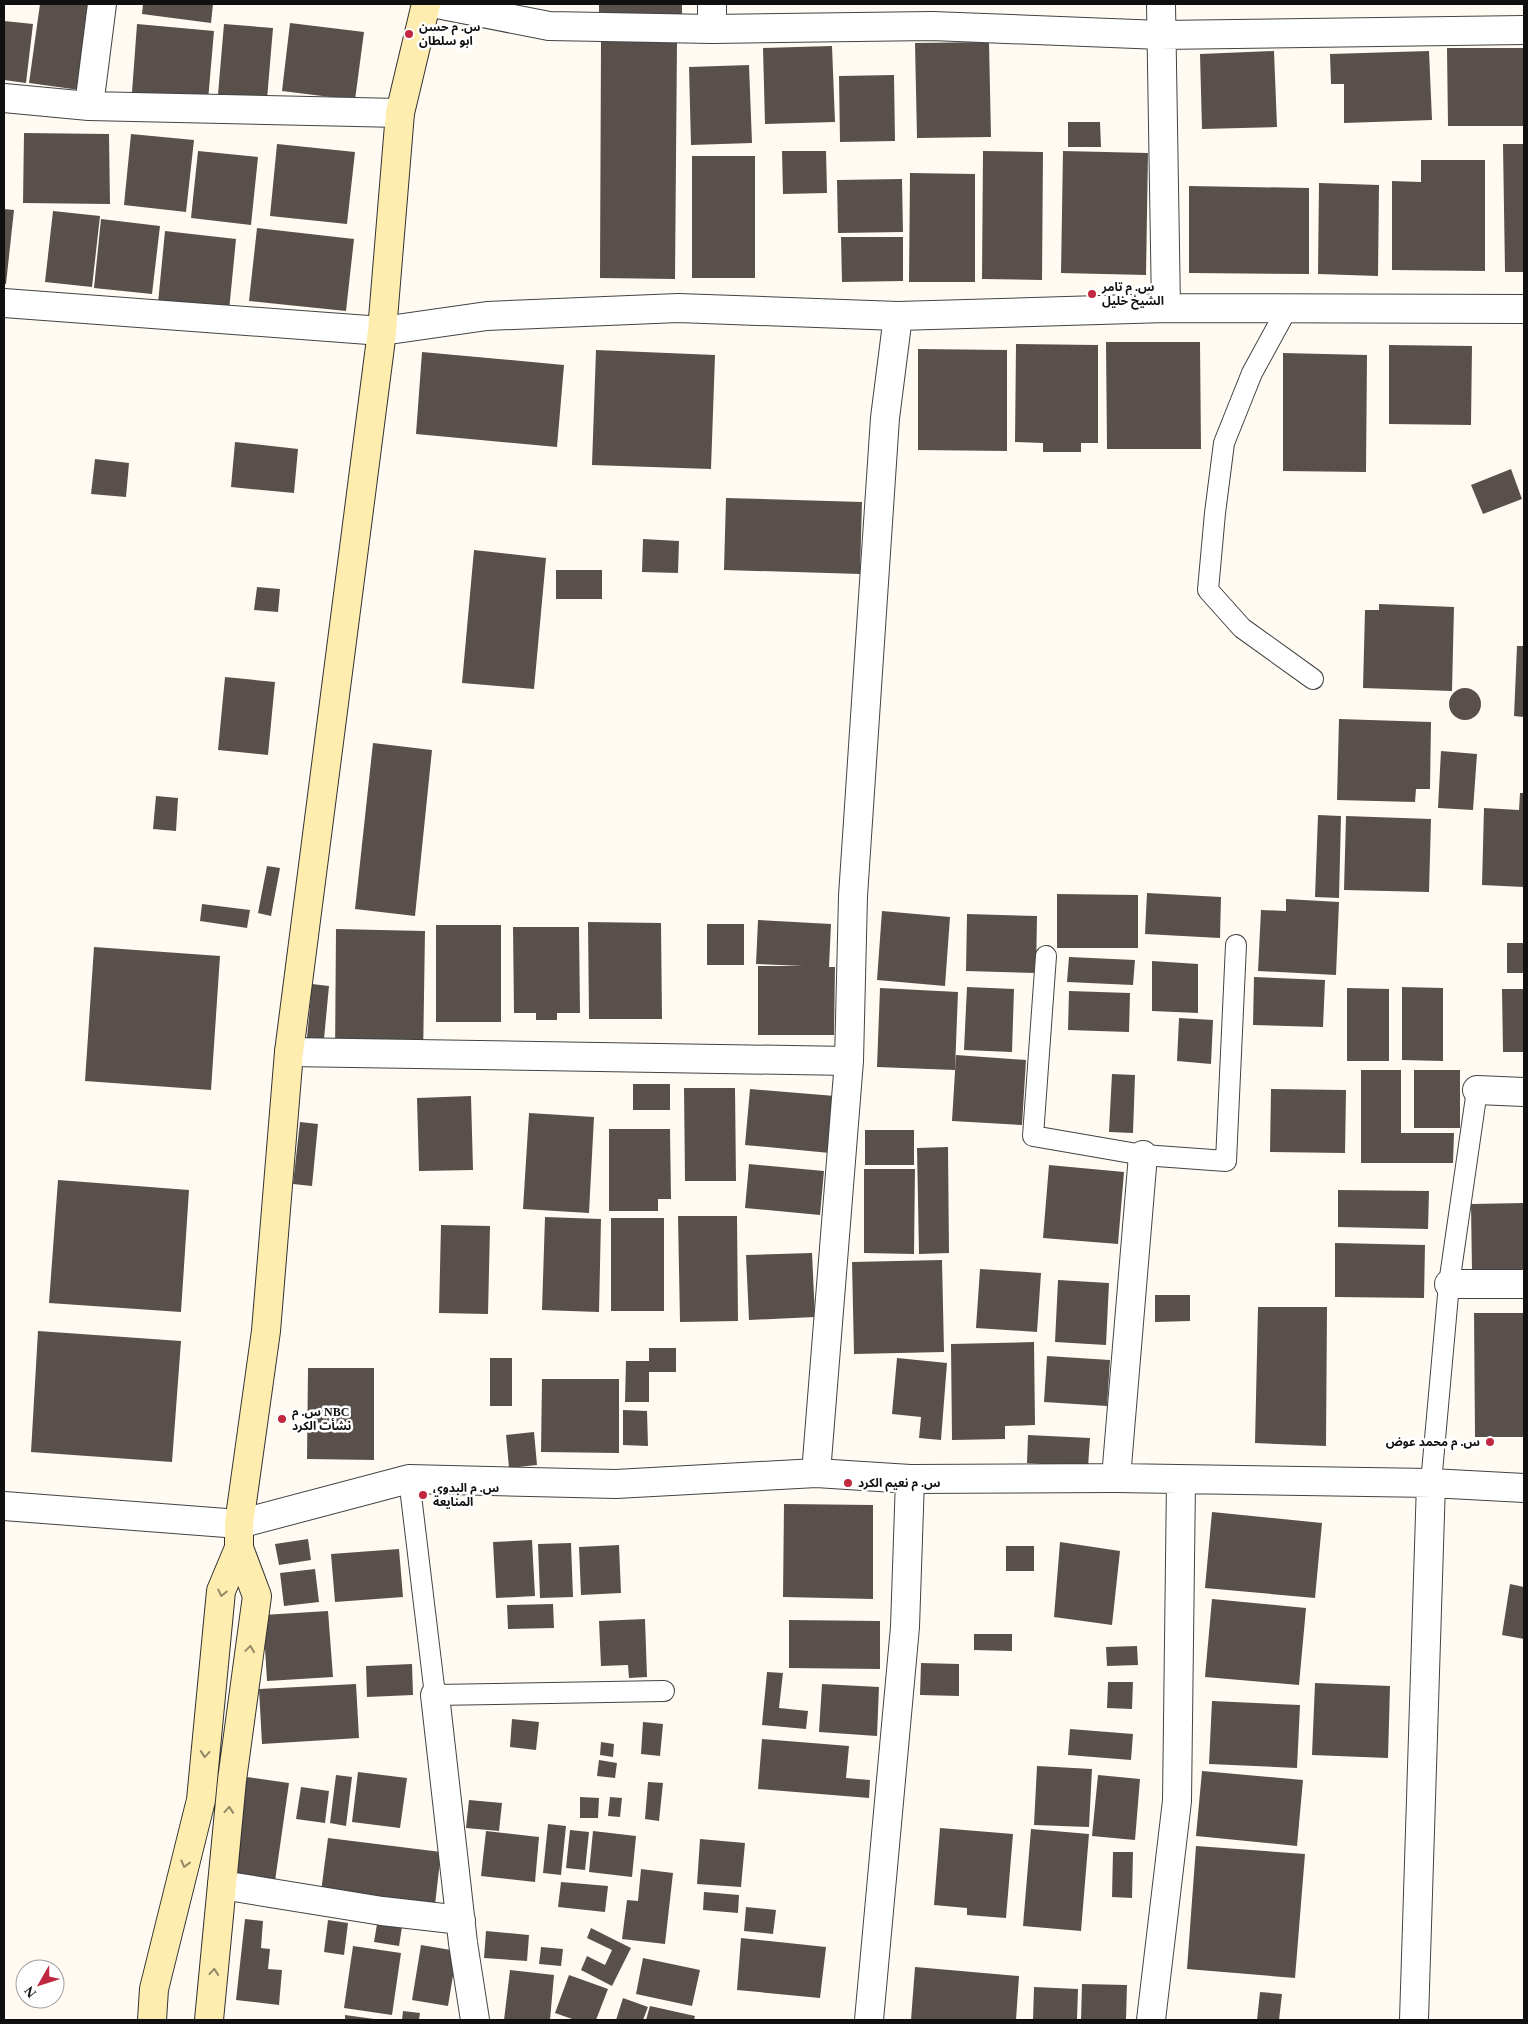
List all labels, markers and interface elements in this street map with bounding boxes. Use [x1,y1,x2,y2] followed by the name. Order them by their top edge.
[419,20,480,48] place label: س. م حسن ابو سلطان
[403,28,415,40] marker: س. م حسن ابو سلطان
[1101,280,1164,310] place label: س. م تامر الشيخ خليل
[1086,288,1098,300] marker: س. م تامر الشيخ خليل
[292,1405,351,1433] place label: س. م NBC نشأت الكرد
[276,1413,288,1425] marker: س. م NBC نشأت الكرد
[1386,1435,1480,1451] place label: س. م محمد عوض
[1484,1436,1496,1448] marker: س. م محمد عوض
[858,1476,940,1492] place label: س. م نعيم الكرد
[842,1477,854,1489] marker: س. م نعيم الكرد
[433,1481,499,1509] place label: س. م البدوي المنايعة
[417,1489,429,1501] marker: س. م البدوي المنايعة
[217,1588,228,1597] one-way arrow
[244,1644,255,1652] one-way arrow
[200,1751,211,1759] one-way arrow
[223,1806,234,1814] one-way arrow
[180,1860,191,1868] one-way arrow
[15,1959,65,2009] north arrow
[208,1967,219,1975] one-way arrow
[21,1983,39,2001] text: N

